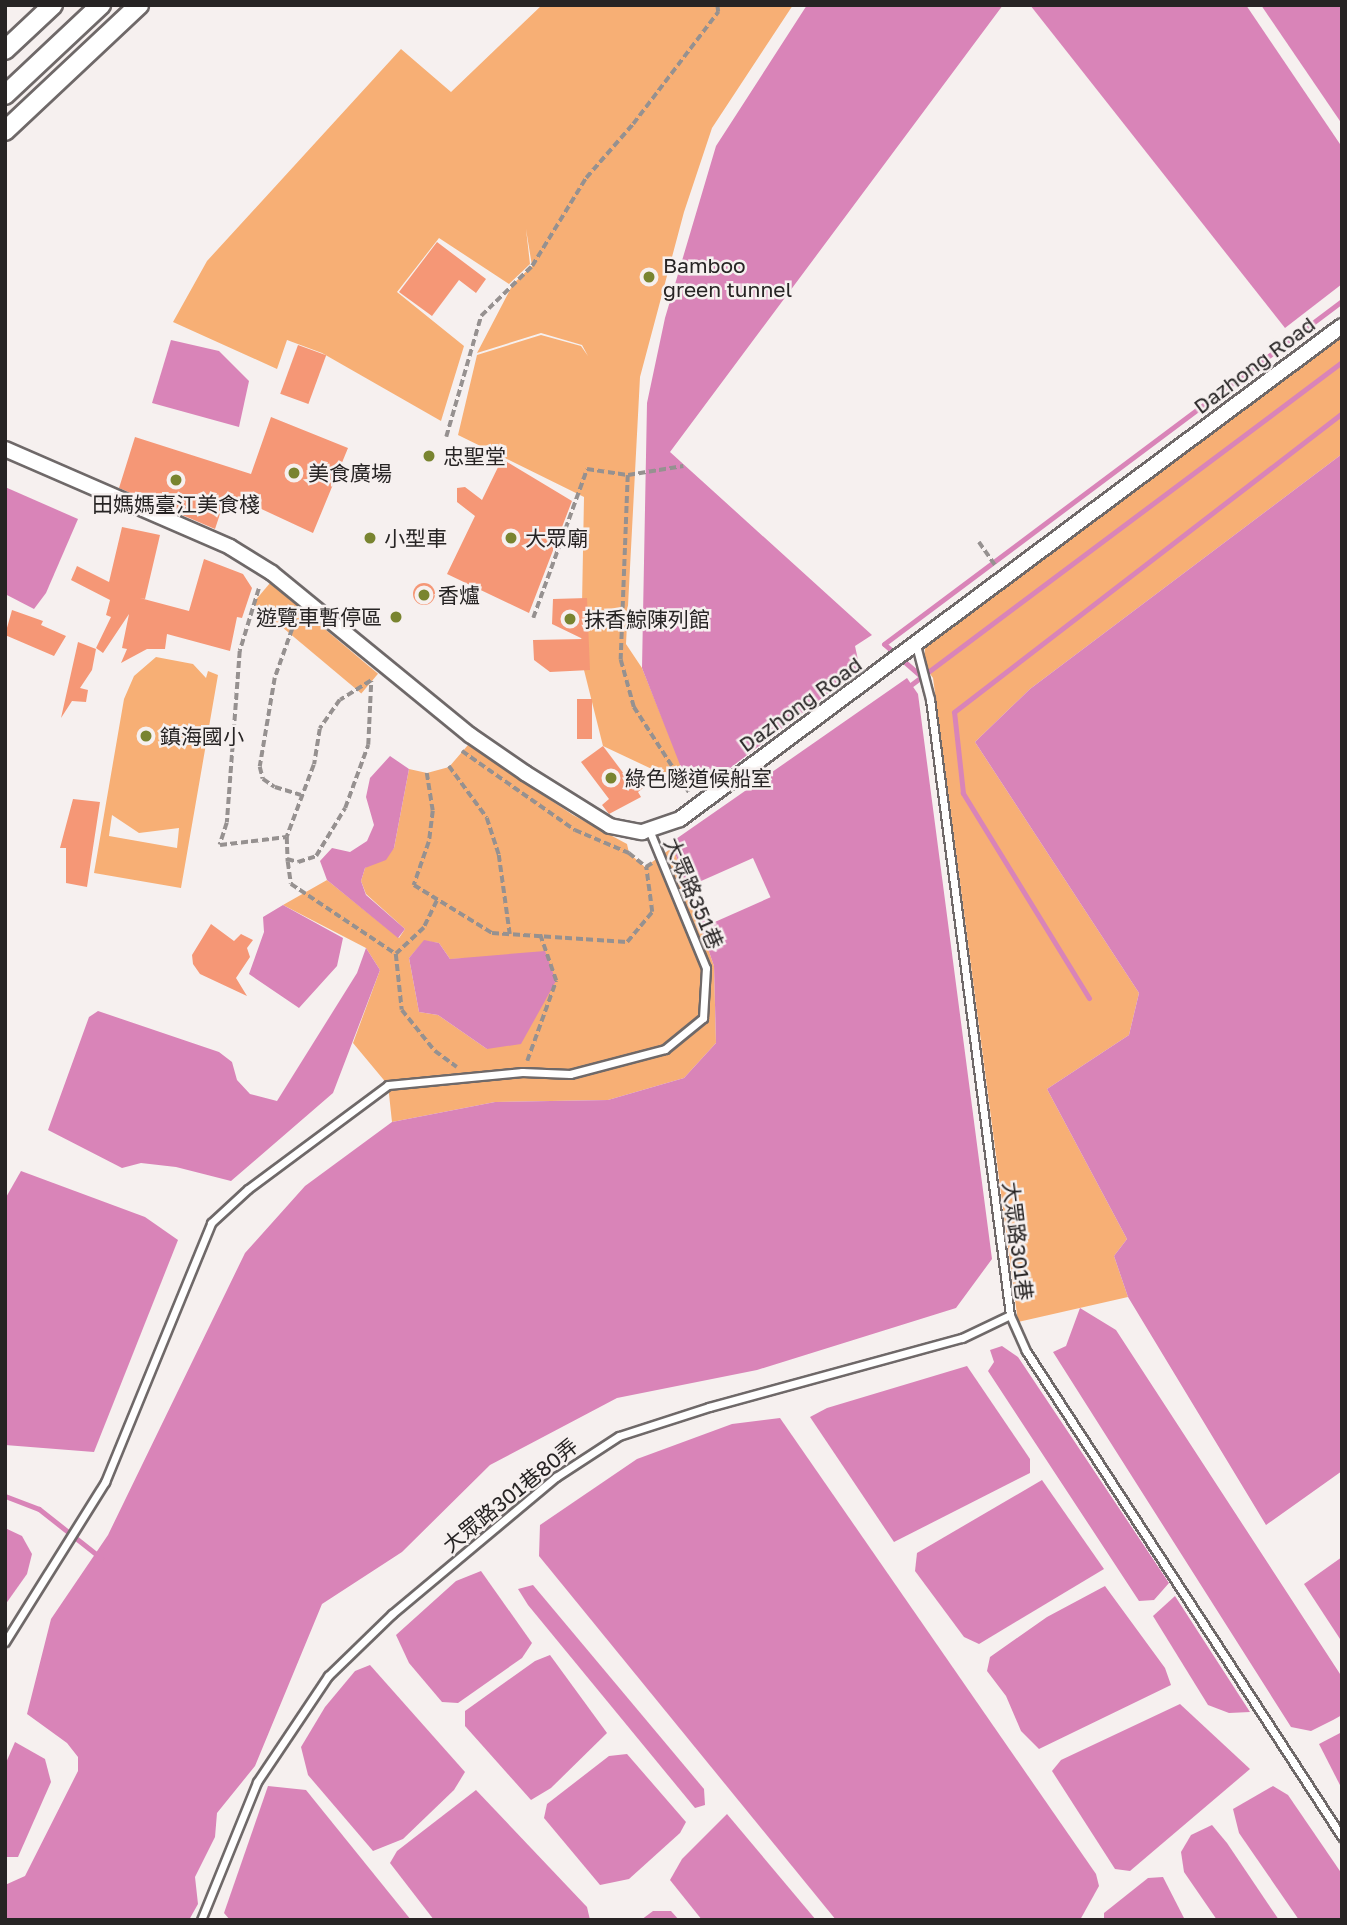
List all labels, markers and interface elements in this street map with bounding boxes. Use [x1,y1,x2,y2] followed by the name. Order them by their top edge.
[663,252,792,302] place label: Bamboo green tunnel
[641,269,657,285] marker: Bamboo green tunnel
[1188,311,1320,419] street label: Dazhong Road
[443,443,506,469] place label: 忠聖堂
[421,448,437,464] marker: 忠聖堂
[308,460,392,486] place label: 美食廣場
[286,465,302,481] marker: 美食廣場
[168,472,184,488] marker: 田媽媽臺江美食棧
[92,491,260,517] place label: 田媽媽臺江美食棧
[384,525,447,551] place label: 小型車
[525,525,588,551] place label: 大眾廟
[362,530,378,546] marker: 小型車
[503,530,519,546] marker: 大眾廟
[438,582,480,608] place label: 香爐
[416,587,432,603] marker: 香爐
[256,604,382,630] place label: 遊覽車暫停區
[584,606,710,632] place label: 抹香鯨陳列館
[388,609,404,625] marker: 遊覽車暫停區
[562,611,578,627] marker: 抹香鯨陳列館
[734,651,866,757] street label: Dazhong Road
[160,723,244,749] place label: 鎮海國小
[138,728,154,744] marker: 鎮海國小
[625,765,772,791] place label: 綠色隧道候船室
[603,770,619,786] marker: 綠色隧道候船室
[659,833,729,953] street label: 大眾路351巷
[998,1180,1038,1302] street label: 大眾路301巷
[437,1433,583,1557] street label: 大眾路301巷80弄

